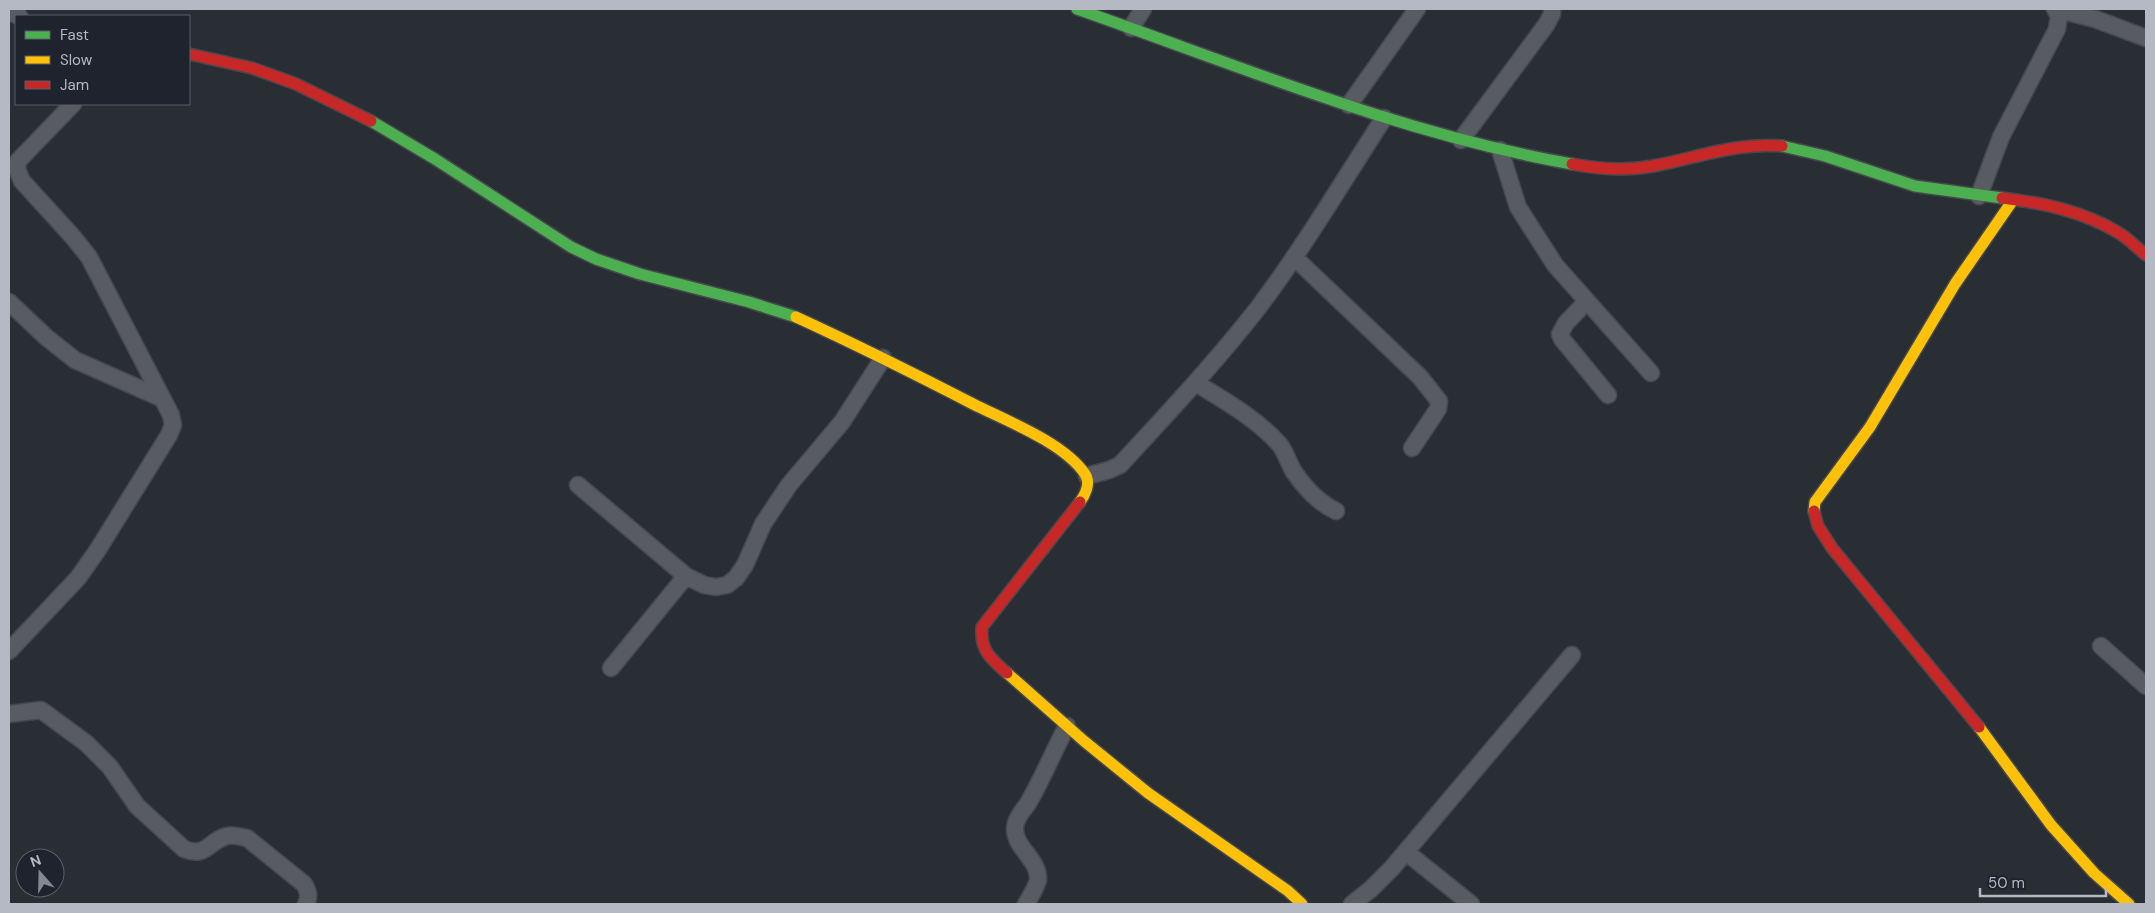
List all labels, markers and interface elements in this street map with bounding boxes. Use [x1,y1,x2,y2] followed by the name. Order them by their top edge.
[15,15,190,105] legend
[60,25,89,45] text: Fast
[60,50,93,70] text: Slow
[60,75,89,95] text: Jam
[15,848,65,898] north arrow
[28,851,43,871] text: N
[1980,866,2106,898] scale bar
[1988,873,2025,893] text: 50 m

